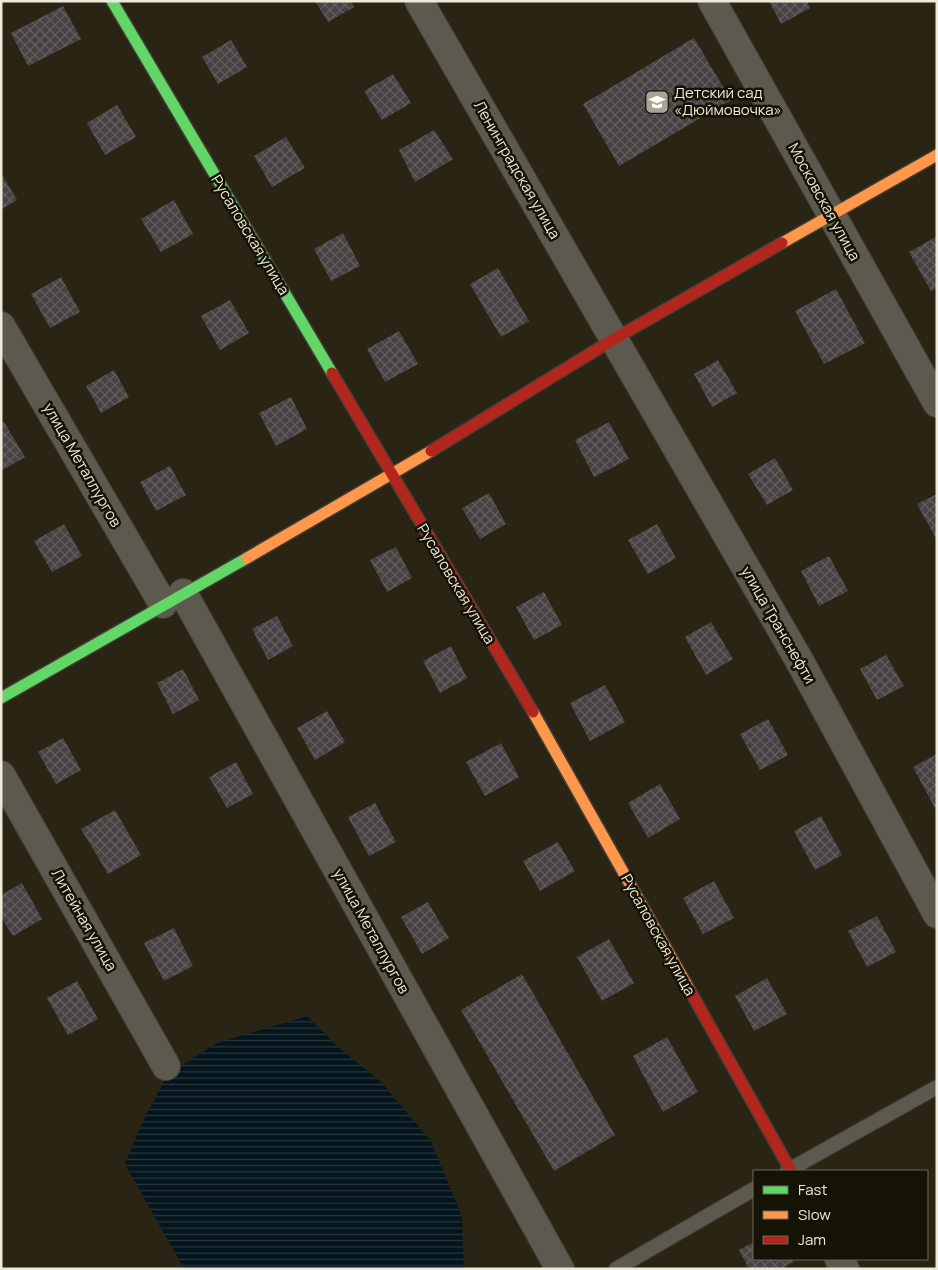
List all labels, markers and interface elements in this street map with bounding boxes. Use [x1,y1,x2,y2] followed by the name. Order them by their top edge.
[674,82,782,120] place label: Детский сад «Дюймовочка»
[644,89,670,115] school or university icon: Детский сад «Дюймовочка»
[469,97,566,243] street label: Ленинградская улица
[783,139,866,264] street label: Московская улица
[206,171,295,299] street label: Русаловская улица
[38,399,127,531] street label: улица Металлургов
[412,520,501,648] street label: Русаловская улица
[736,562,821,687] street label: улица Транснефти
[328,864,415,997] street label: улица Металлургов
[47,865,122,975] street label: Литейная улица
[616,870,701,1000] street label: Русаловская улица
[753,1170,928,1260] legend
[798,1179,827,1200] text: Fast
[798,1204,831,1225] text: Slow
[798,1229,826,1250] text: Jam

